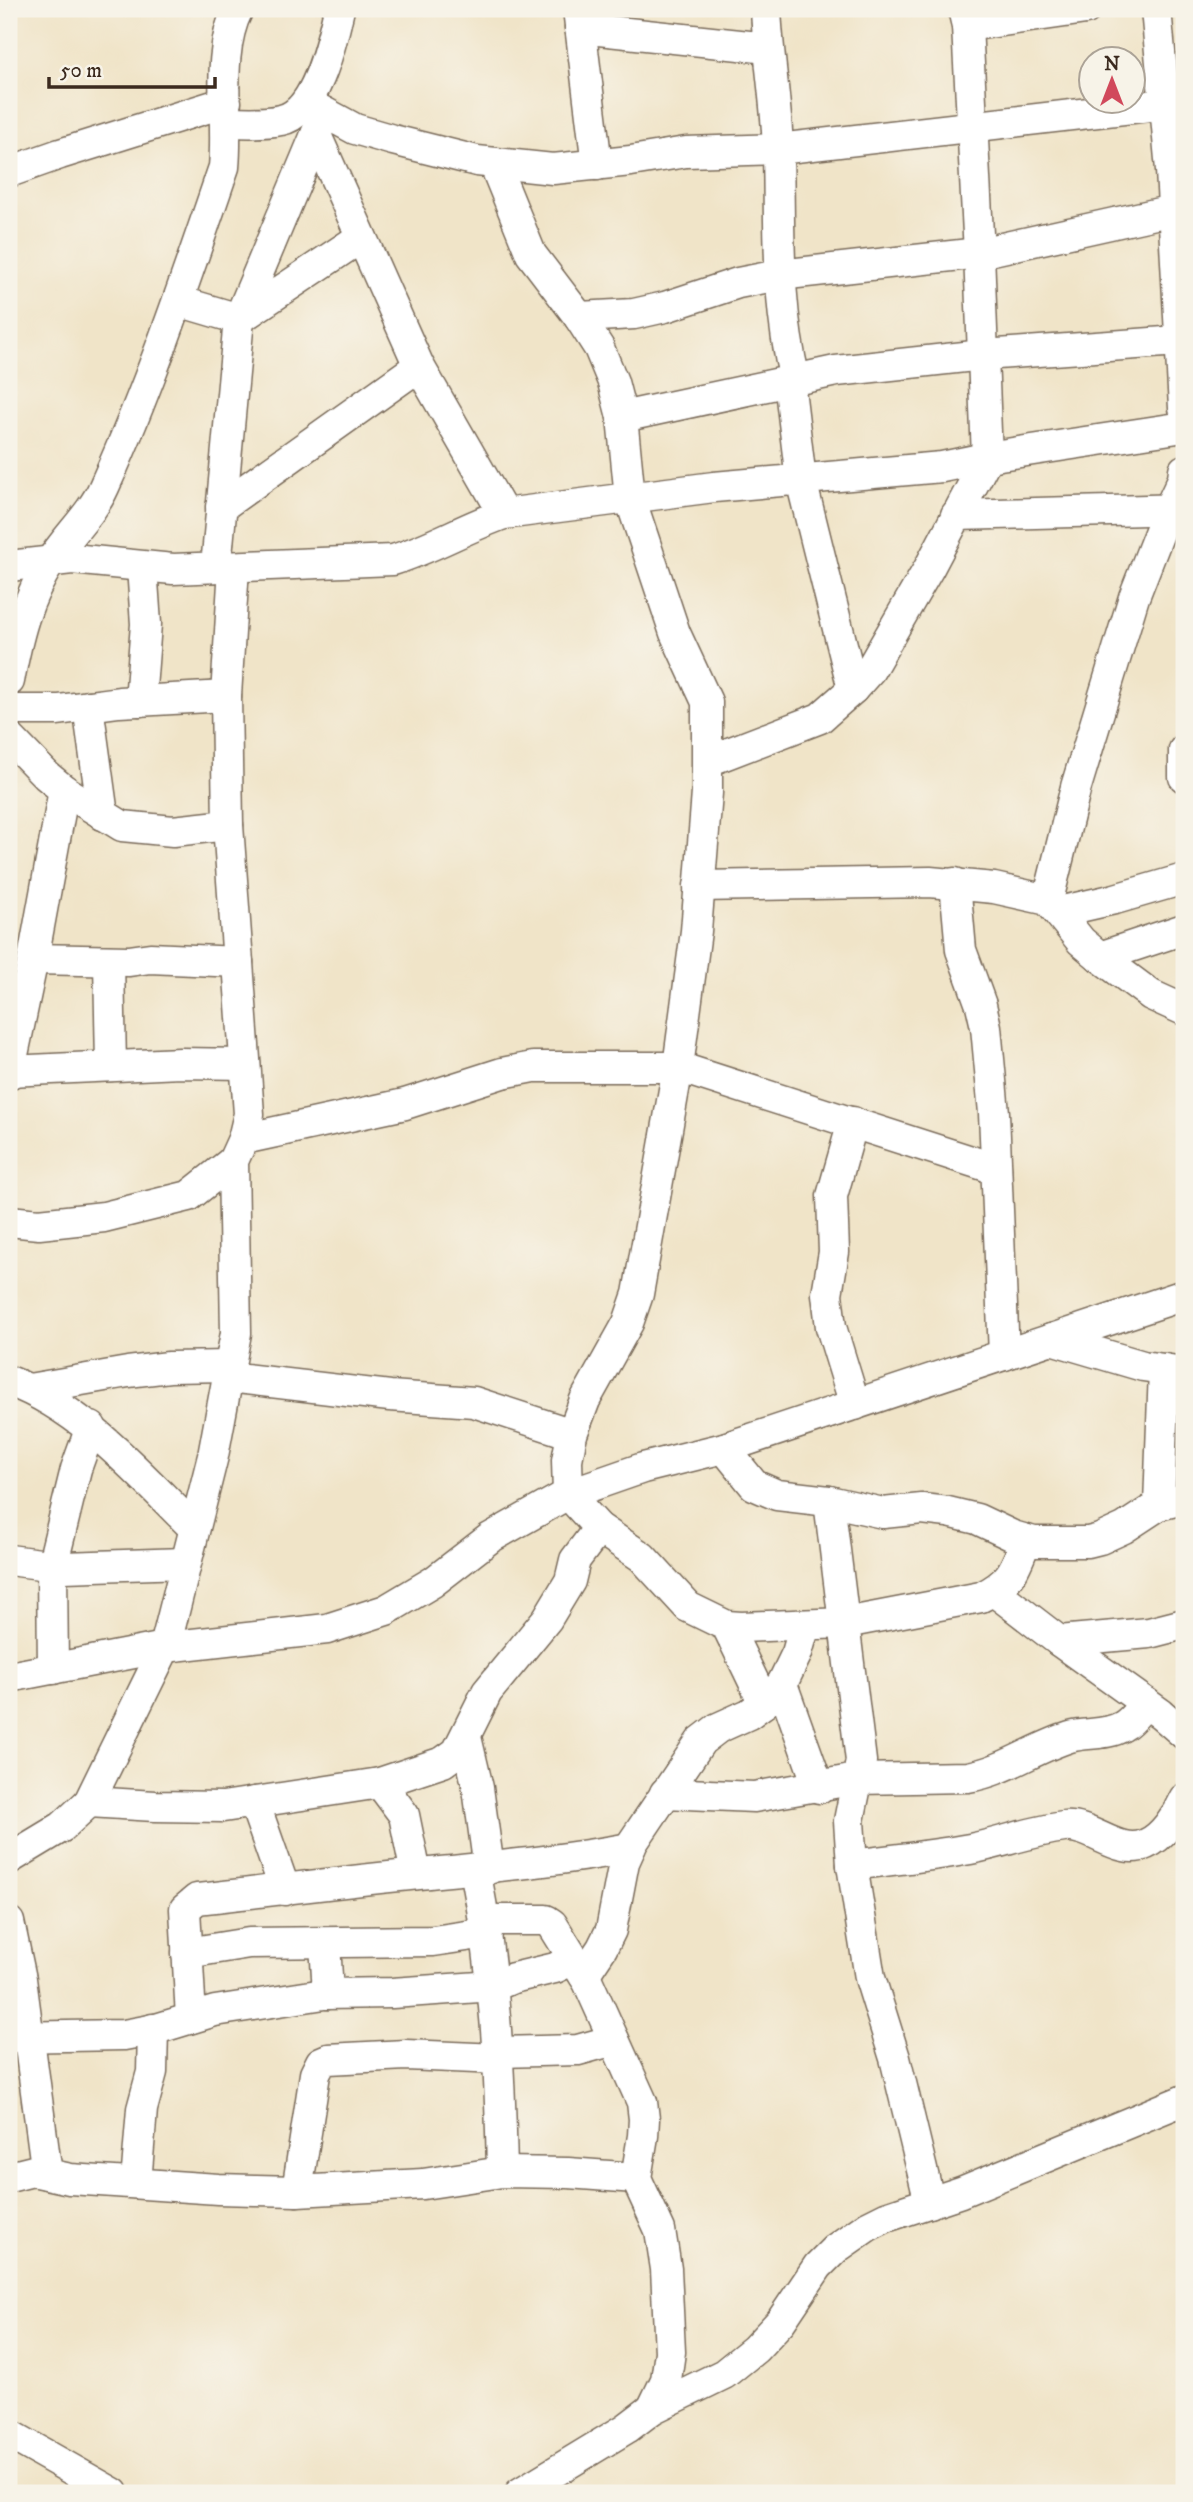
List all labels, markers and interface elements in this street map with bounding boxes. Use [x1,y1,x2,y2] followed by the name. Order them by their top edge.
[49,46,215,90] scale bar
[1078,46,1148,116] north arrow
[1104,53,1120,76] text: N
[60,58,102,84] text: 50 m

